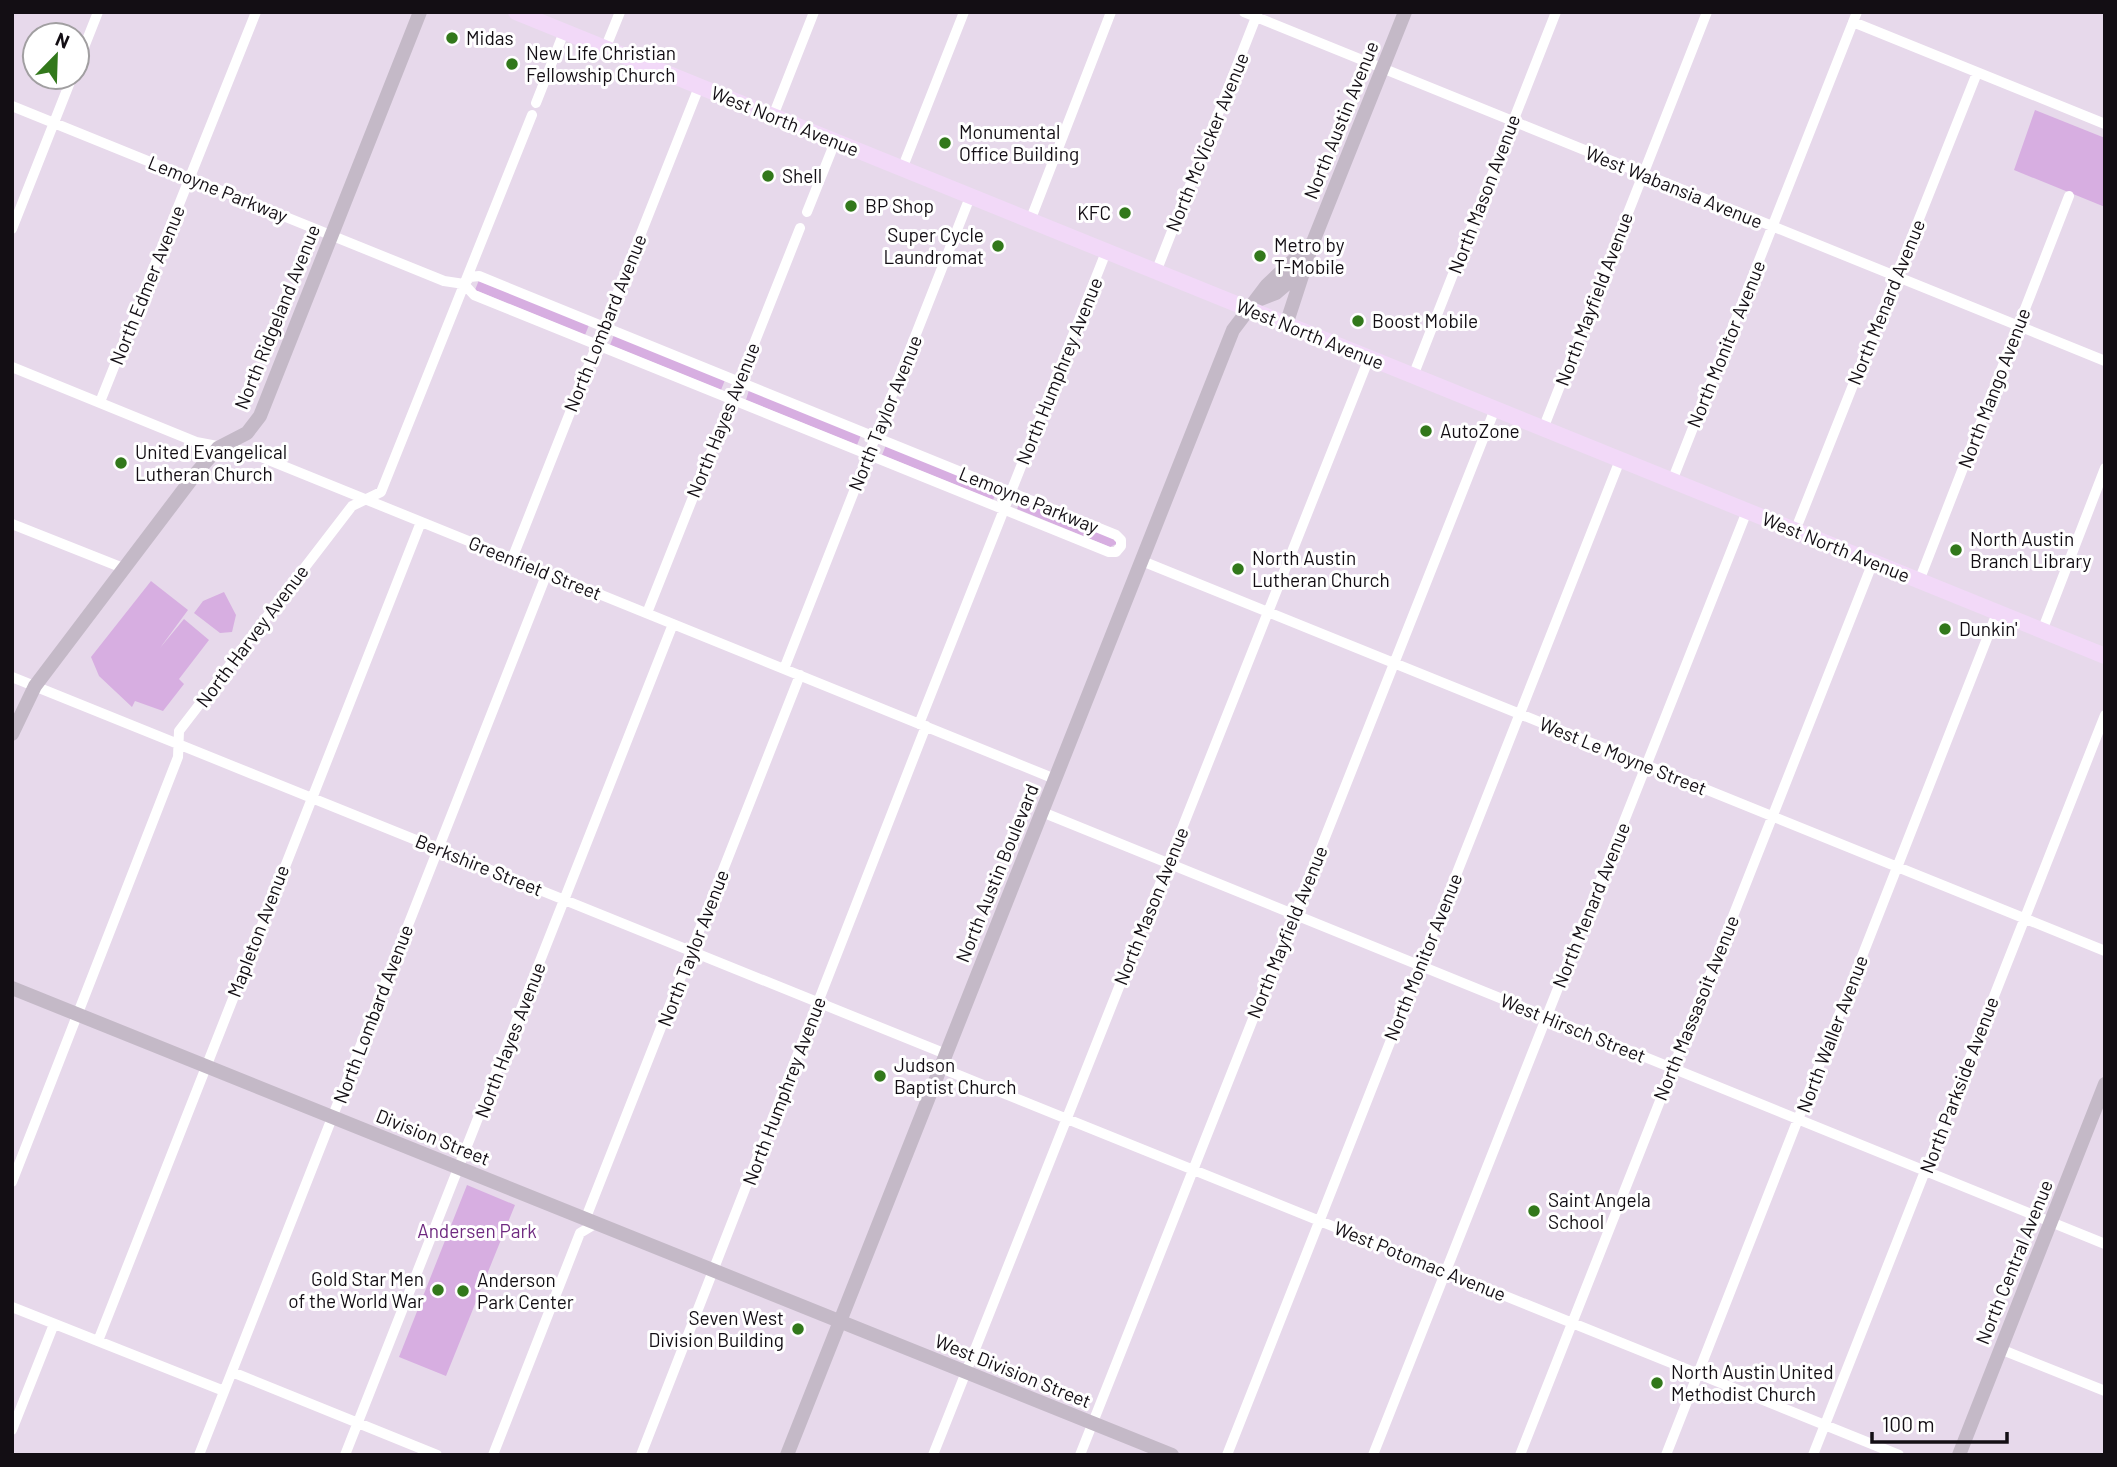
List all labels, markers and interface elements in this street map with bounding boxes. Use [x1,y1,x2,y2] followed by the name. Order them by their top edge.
[21,21,91,91] north arrow
[466,26,514,49] place label: Midas
[53,27,73,53] text: N
[444,30,460,46] marker: Midas
[1298,37,1383,202] street label: North Austin Avenue
[526,41,676,86] place label: New Life Christian Fellowship Church
[1160,49,1253,235] street label: North McVicker Avenue
[504,56,520,72] marker: New Life Christian Fellowship Church
[708,80,862,161] street label: West North Avenue
[1443,111,1524,277] street label: North Mason Avenue
[959,120,1079,165] place label: Monumental Office Building
[937,135,953,151] marker: Monumental Office Building
[1582,140,1766,233] street label: West Wabansia Avenue
[145,150,292,227] street label: Lemoyne Parkway
[782,164,822,187] place label: Shell
[760,168,776,184] marker: Shell
[865,194,934,217] place label: BP Shop
[843,198,859,214] marker: BP Shop
[1077,201,1111,224] place label: KFC
[104,202,189,368] street label: North Edmer Avenue
[1117,205,1133,221] marker: KFC
[1550,209,1637,389] street label: North Mayfield Avenue
[1842,216,1929,388] street label: North Menard Avenue
[229,221,324,413] street label: North Ridgeland Avenue
[883,223,984,268] place label: Super Cycle Laundromat
[558,231,651,415] street label: North Lombard Avenue
[1274,233,1345,278] place label: Metro by T-Mobile
[990,238,1006,254] marker: Super Cycle Laundromat
[1252,248,1268,264] marker: Metro by T-Mobile
[1681,257,1770,431] street label: North Monitor Avenue
[1010,274,1107,468] street label: North Humphrey Avenue
[1233,293,1387,374] street label: West North Avenue
[1952,305,2035,471] street label: North Mango Avenue
[1372,309,1478,332] place label: Boost Mobile
[1350,313,1366,329] marker: Boost Mobile
[843,332,926,494] street label: North Taylor Avenue
[681,339,764,501] street label: North Hayes Avenue
[1440,419,1520,442] place label: AutoZone
[1418,423,1434,439] marker: AutoZone
[135,440,287,485] place label: United Evangelical Lutheran Church
[113,455,129,471] marker: United Evangelical Lutheran Church
[956,461,1103,538] street label: Lemoyne Parkway
[1759,506,1913,587] street label: West North Avenue
[1970,527,2092,572] place label: North Austin Branch Library
[465,530,605,605] street label: Greenfield Street
[1948,542,1964,558] marker: North Austin Branch Library
[1252,546,1390,591] place label: North Austin Lutheran Church
[191,560,313,711] street label: North Harvey Avenue
[1230,561,1246,577] marker: North Austin Lutheran Church
[1959,617,2017,640] place label: Dunkin'
[1937,621,1953,637] marker: Dunkin'
[1536,711,1710,800] street label: West Le Moyne Street
[950,780,1043,965] street label: North Austin Boulevard
[1547,819,1634,991] street label: North Menard Avenue
[1108,823,1193,988] street label: North Mason Avenue
[412,829,546,901] street label: Berkshire Street
[1241,842,1332,1021] street label: North Mayfield Avenue
[222,862,293,1000] street label: Mapleton Avenue
[652,866,733,1029] street label: North Taylor Avenue
[1378,870,1467,1044] street label: North Monitor Avenue
[1648,912,1743,1104] street label: North Massasoit Avenue
[328,921,417,1106] street label: North Lombard Avenue
[1791,952,1872,1116] street label: North Waller Avenue
[469,959,550,1121] street label: North Hayes Avenue
[1497,988,1649,1067] street label: West Hirsch Street
[737,993,830,1188] street label: North Humphrey Avenue
[1914,993,2003,1176] street label: North Parkside Avenue
[894,1053,1017,1098] place label: Judson Baptist Church
[872,1068,888,1084] marker: Judson Baptist Church
[373,1103,493,1170] street label: Division Street
[1970,1176,2057,1347] street label: North Central Avenue
[1548,1188,1651,1233] place label: Saint Angela School
[1526,1203,1542,1219] marker: Saint Angela School
[1331,1216,1509,1306] street label: West Potomac Avenue
[417,1219,537,1242] park label: Andersen Park
[288,1267,424,1312] place label: Gold Star Men of the World War
[477,1268,574,1313] place label: Anderson Park Center
[430,1282,446,1298] marker: Gold Star Men of the World War
[455,1283,471,1299] marker: Anderson Park Center
[648,1306,784,1351] place label: Seven West Division Building
[790,1321,806,1337] marker: Seven West Division Building
[932,1329,1095,1412] street label: West Division Street
[1671,1360,1834,1405] place label: North Austin United Methodist Church
[1649,1375,1665,1391] marker: North Austin United Methodist Church
[1872,1400,2007,1444] scale bar
[1882,1411,1935,1436] text: 100 m

